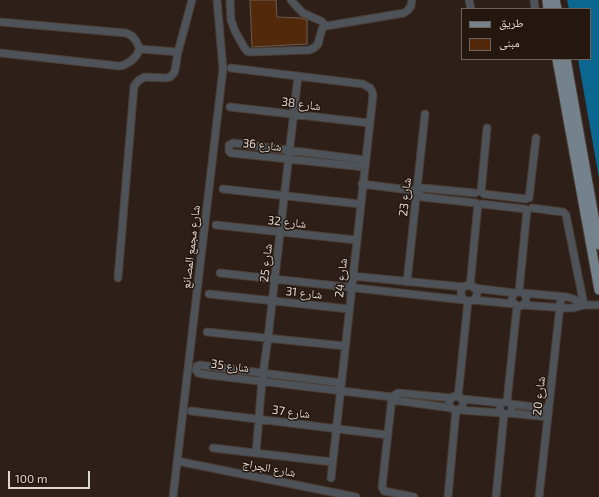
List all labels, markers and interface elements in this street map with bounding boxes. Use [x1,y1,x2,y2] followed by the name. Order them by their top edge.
[461,8,591,60] legend
[499,15,524,29] text: طريق
[499,35,520,49] text: مبنى
[281,94,321,114] street label: شارع 38
[242,136,282,154] street label: شارع 36
[396,177,414,217] street label: شارع 23
[179,204,203,290] street label: شارع مجمع المصانع
[267,213,307,231] street label: شارع 32
[257,243,275,283] street label: شارع 25
[332,258,350,298] street label: شارع 24
[285,284,323,302] street label: شارع 31
[210,357,250,375] street label: شارع 35
[530,376,548,416] street label: شارع 20
[271,403,311,421] street label: شارع 37
[241,456,297,480] street label: شارع الجراج
[10,463,92,489] scale bar
[15,471,47,485] text: 100 m

